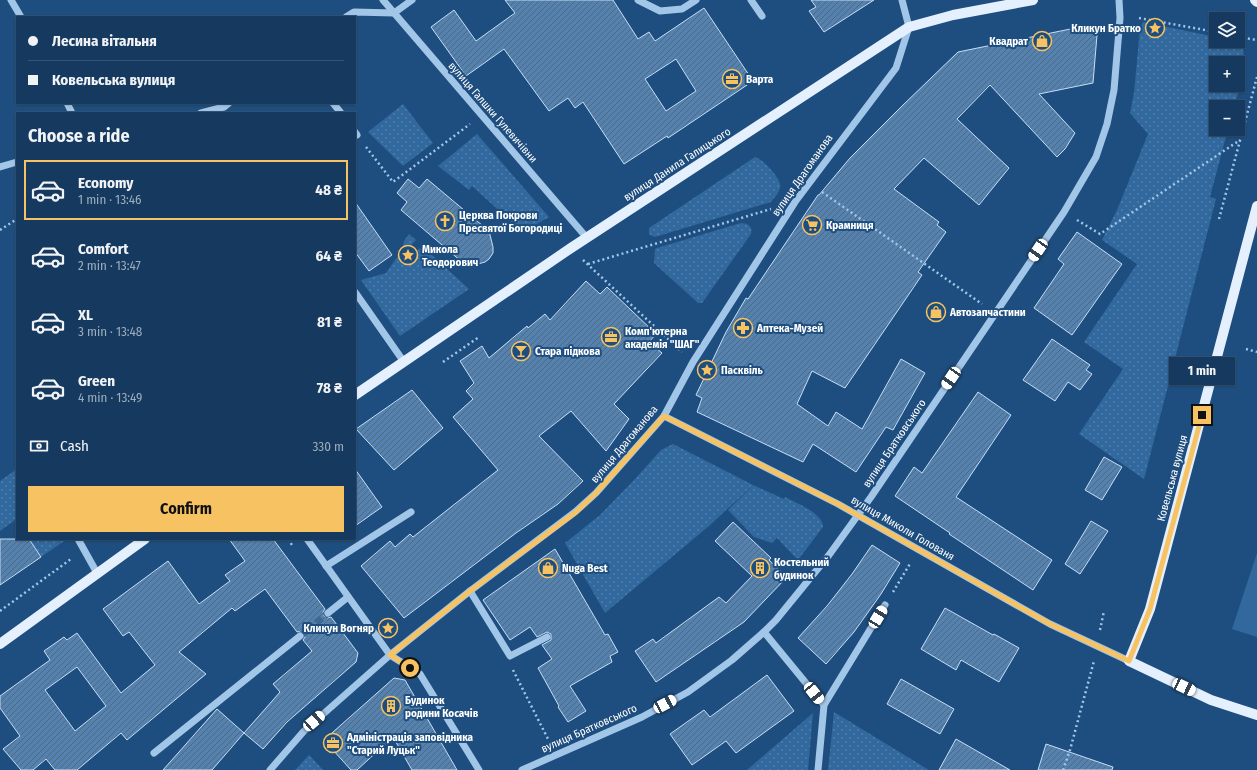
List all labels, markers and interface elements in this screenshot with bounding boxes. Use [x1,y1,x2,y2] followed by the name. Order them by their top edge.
[1209,12,1245,136] map controls
[1209,12,1245,48] button: layers
[1144,17,1166,39] place icon: Кликун Братко
[1071,22,1141,35] place label: Кликун Братко
[1031,30,1053,52] shop icon: Квадрат
[52,32,157,50] text: Лесина вітальня
[989,35,1028,48] place label: Квадрат
[1209,56,1245,92] button: +
[445,59,540,165] street label: вулиця Галшки Гулевичівни
[721,68,743,90] office icon: Варта
[52,71,175,89] text: Ковельська вулиця
[746,73,774,86] place label: Варта
[1209,100,1245,136] button: −
[28,125,130,147] text: Choose a ride
[621,125,733,204] street label: вулиця Данила Галицького
[769,132,836,219] street label: вулиця Драгоманова
[30,172,66,208] icon: car
[78,174,133,192] text: Economy
[315,181,342,199] text: 48 ₴
[78,192,141,207] text: 1 min · 13:46
[459,209,562,235] place label: Церква Покрови Пресвятої Богородиці
[434,210,456,232] church icon: Церква Покрови Пресвятої Богородиці
[801,214,823,236] supermarket icon: Крамниця
[826,219,874,232] place label: Крамниця
[1026,237,1050,263] car
[30,238,66,274] icon: car
[78,240,129,258] text: Comfort
[422,243,478,269] place label: Микола Теодорович
[397,244,419,266] place icon: Микола Теодорович
[315,247,342,265] text: 64 ₴
[78,258,141,273] text: 2 min · 13:47
[925,301,947,323] shop icon: Автозапчастини
[30,304,66,340] icon: car
[78,306,93,324] text: XL
[949,306,1026,319] place label: Автозапчастини
[317,313,342,331] text: 81 ₴
[732,317,754,339] pharmacy icon: Аптека-Музей
[756,322,823,335] place label: Аптека-Музей
[78,324,142,339] text: 3 min · 13:48
[625,325,700,351] place label: Комп'ютерна академія "ШАГ"
[600,326,622,348] office icon: Комп'ютерна академія "ШАГ"
[510,340,532,362] bar icon: Стара підкова
[535,345,601,358] place label: Стара підкова
[1169,357,1235,385] callout: 1 min
[696,359,718,381] place icon: Пасквіль
[1188,363,1216,378] text: 1 min
[721,364,763,377] place label: Пасквіль
[939,365,963,391] car
[30,370,66,406] icon: car
[78,372,115,390] text: Green
[317,379,342,397] text: 78 ₴
[78,390,142,405] text: 4 min · 13:49
[860,397,929,490] street label: вулиця Братковського
[588,403,661,486] street label: вулиця Драгоманова
[1193,406,1211,424] route end
[1155,434,1190,523] street label: Ковельська вулиця
[28,435,50,457] icon: cash
[60,437,89,455] text: Cash
[312,439,344,454] text: 330 m
[28,486,344,532] button: Confirm
[849,493,957,563] street label: вулиця Миколи Голованя
[774,556,829,582] place label: Костельний будинок
[537,557,559,579] shop icon: Nuga Best
[749,557,771,579] building icon: Костельний будинок
[562,562,608,575] place label: Nuga Best
[867,604,889,630] car
[377,617,399,639] place icon: Кликун Вогняр
[304,622,374,635] place label: Кликун Вогняр
[401,659,419,677] route start
[1171,676,1197,698] car
[802,680,826,706] car
[652,693,678,715] car
[405,694,479,720] place label: Будинок родини Косачів
[380,695,402,717] building icon: Будинок родини Косачів
[539,701,639,755] street label: вулиця Братковського
[301,709,327,733] car
[346,731,474,757] place label: Адміністрація заповідника "Старий Луцьк"
[322,732,344,754] office icon: Адміністрація заповідника "Старий Луцьк"

